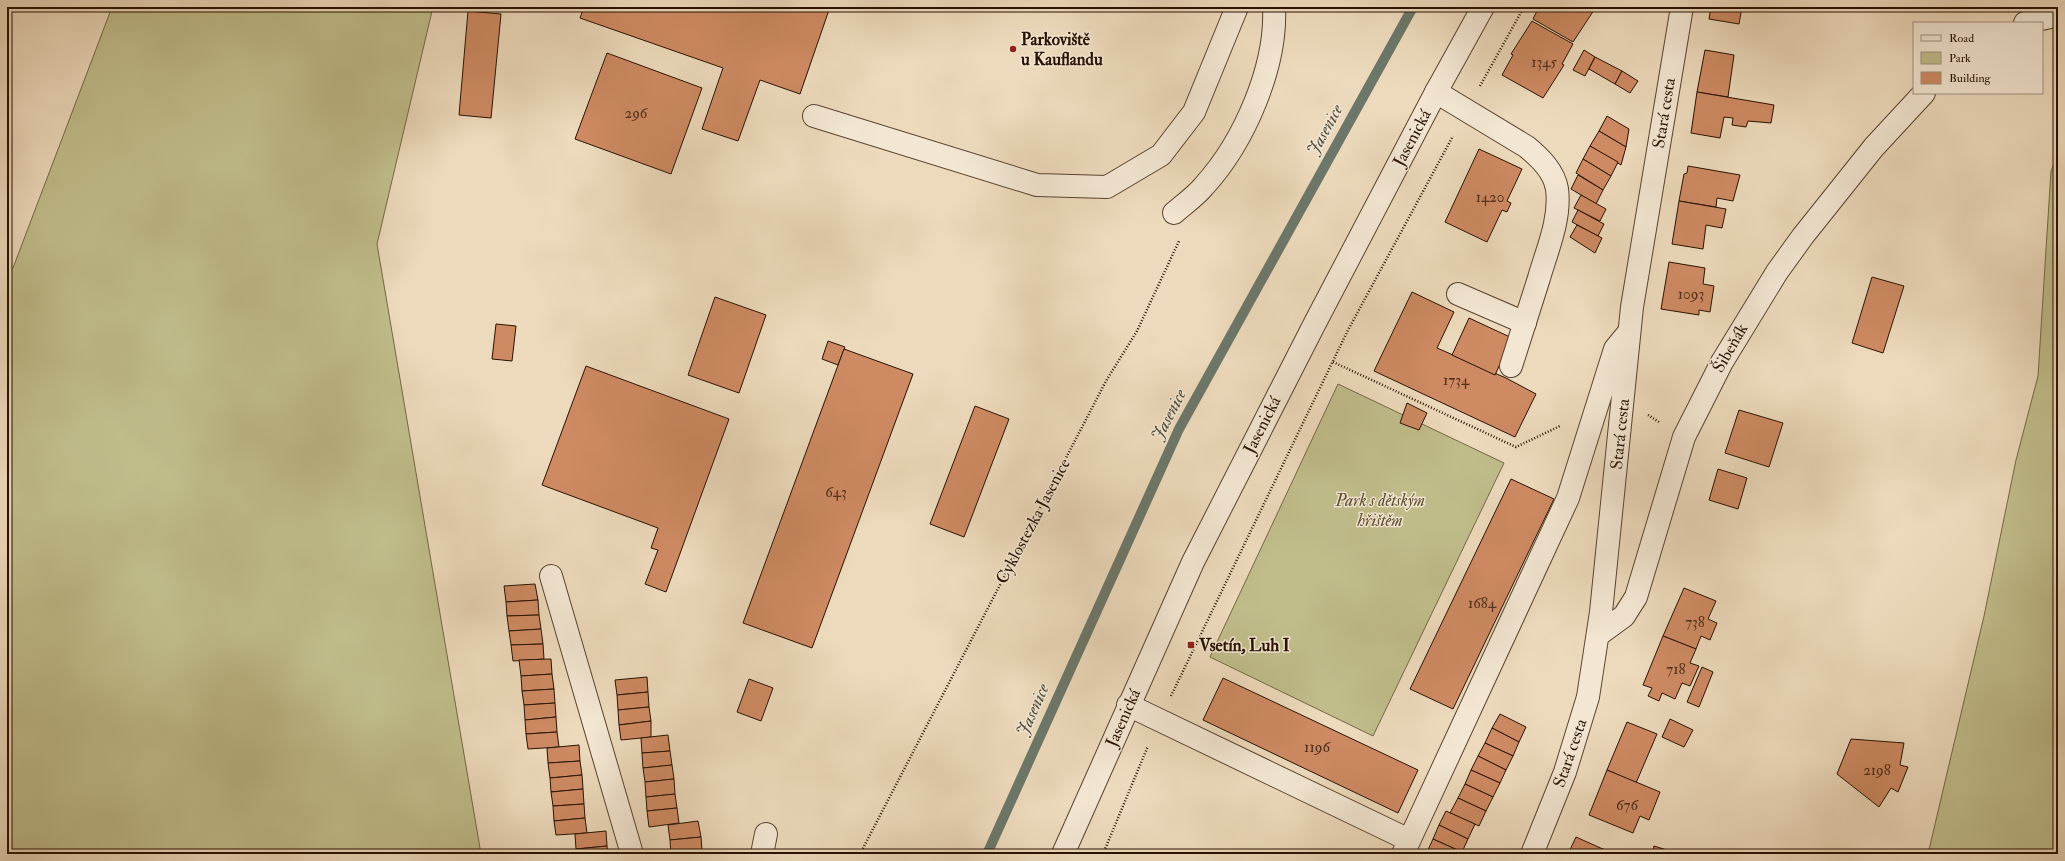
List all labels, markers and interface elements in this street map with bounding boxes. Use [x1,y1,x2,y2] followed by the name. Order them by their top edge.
[1913,22,2043,94] legend
[1020,29,1103,70] place label: Parkoviště u Kauflandu
[1949,31,1974,46] text: Road
[1008,44,1018,54] marker: Parkoviště u Kauflandu
[1949,51,1971,66] text: Park
[1531,53,1557,72] house number: 1345
[1949,71,1992,86] text: Building
[1648,75,1680,150] street label: Stará cesta
[1302,99,1349,160] water label: Jasenice
[625,104,649,123] house number: 296
[1388,105,1437,171] street label: Jasenická
[1476,188,1504,207] house number: 1420
[1678,285,1704,304] house number: 1093
[1706,319,1752,376] street label: Šibeňák
[1443,371,1470,390] house number: 1734
[1146,384,1192,445] water label: Jasenice
[1238,392,1287,459] street label: Jasenická
[1606,397,1634,470] street label: Stará cesta
[991,455,1076,588] street label: Cyklostezka Jasenice
[825,483,847,502] house number: 643
[1334,490,1425,531] park label: Park s dětským hřištěm
[1468,594,1497,613] house number: 1684
[1685,613,1705,632] house number: 738
[1198,635,1290,656] place label: Vsetín, Luh I
[1186,640,1196,650] marker: Vsetín, Luh I
[1666,660,1686,679] house number: 718
[1011,679,1055,740] water label: Jasenice
[1100,685,1146,752] street label: Jasenická
[1548,715,1592,790] street label: Stará cesta
[1304,738,1331,757] house number: 1196
[1863,761,1891,780] house number: 2198
[1616,796,1639,815] house number: 676

